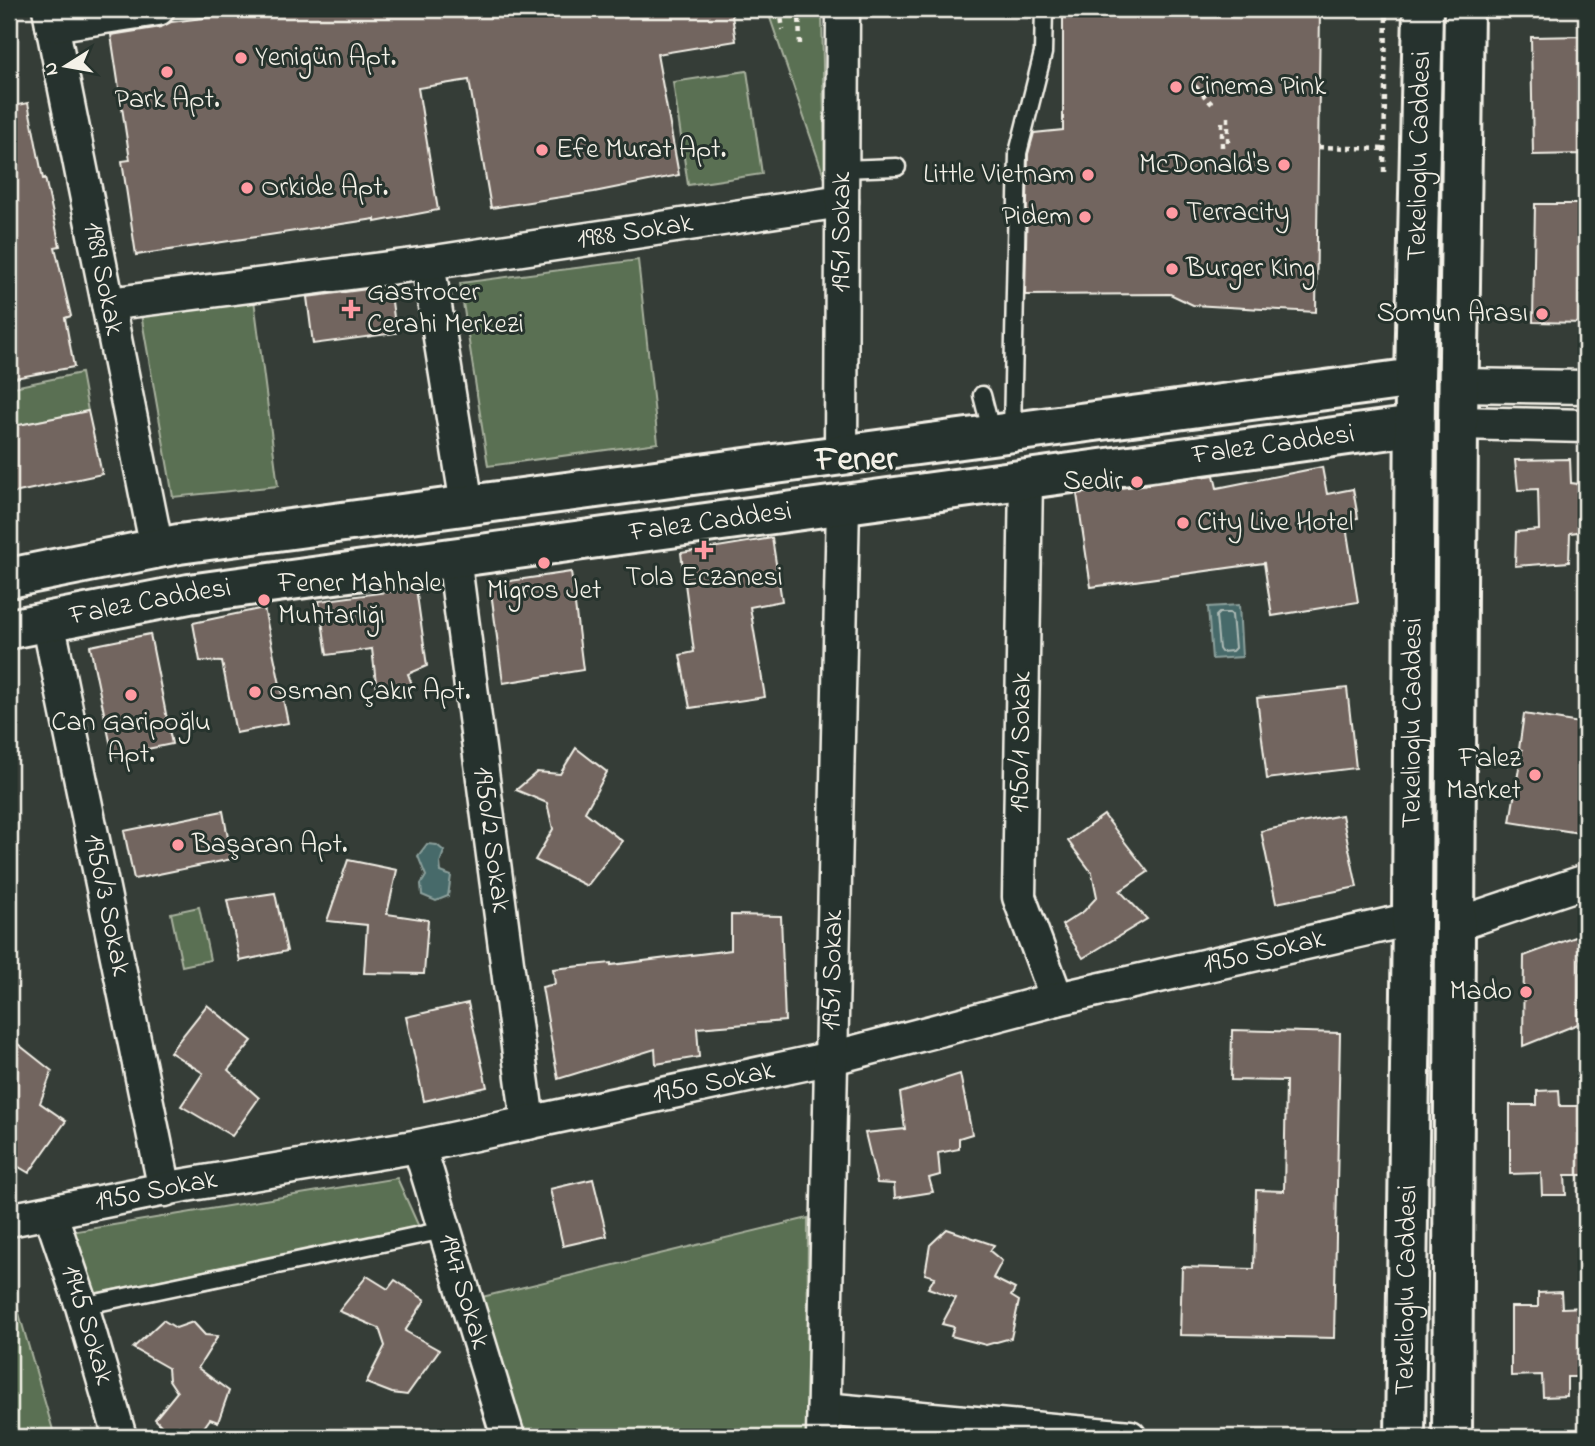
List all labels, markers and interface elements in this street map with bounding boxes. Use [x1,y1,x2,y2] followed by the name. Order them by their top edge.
[32,32,102,102] north arrow
[255,38,396,79] place label: Yenigün Apt.
[233,50,249,66] marker: Yenigün Apt.
[1397,50,1443,262] street label: Tekelioglu Caddesi
[37,60,66,78] text: N
[159,64,175,80] marker: Park Apt.
[1190,67,1327,108] place label: Cinema Pink
[1168,79,1184,95] marker: Cinema Pink
[114,80,220,121] place label: Park Apt.
[556,130,726,171] place label: Efe Murat Apt.
[534,142,550,158] marker: Efe Murat Apt.
[1139,145,1270,186] place label: McDonald's
[923,155,1074,196] place label: Little Vietnam
[1276,157,1292,173] marker: McDonald's
[1080,167,1096,183] marker: Little Vietnam
[261,168,388,209] place label: Orkide Apt.
[821,171,863,292] street label: 1951 Sokak
[239,180,255,196] marker: Orkide Apt.
[1186,193,1290,234] place label: Terracity
[1001,197,1071,238] place label: Pidem
[574,203,697,261] street label: 1988 Sokak
[1164,205,1180,221] marker: Terracity
[1077,209,1093,225] marker: Pidem
[72,218,134,340] street label: 1989 Sokak
[1185,249,1315,290] place label: Burger King
[1164,261,1180,277] marker: Burger King
[367,273,524,346] place label: Gastrocer Cerahi Merkezi
[1377,294,1528,335] place label: Somun Arası
[341,299,361,319] marker: Gastrocer Cerahi Merkezi
[1534,306,1550,322] marker: Somun Arası
[1189,414,1357,477] street label: Falez Caddesi
[813,435,898,486] district label: Fener
[1063,462,1123,503] place label: Sedir
[1129,474,1145,490] marker: Sedir
[626,491,794,554] street label: Falez Caddesi
[1197,503,1353,544] place label: City Live Hotel
[1175,515,1191,531] marker: City Live Hotel
[696,542,712,558] marker: Tola Eczanesi
[536,555,552,571] marker: Migros Jet
[625,558,783,599] place label: Tola Eczanesi
[277,564,442,637] place label: Fener Mahhale Muhtarlığı
[65,568,234,637] street label: Falez Caddesi
[487,571,601,612] place label: Migros Jet
[256,592,272,608] marker: Fener Mahhale Muhtarlığı
[1392,618,1434,829] street label: Tekelioglu Caddesi
[1000,670,1044,813] street label: 1950/1 Sokak
[269,672,470,713] place label: Osman Çakır Apt.
[247,684,263,700] marker: Osman Çakır Apt.
[123,687,139,703] marker: Can Garipoğlu Apt.
[51,703,211,776] place label: Can Garipoğlu Apt.
[1446,739,1521,812] place label: Falez Market
[461,764,521,916] street label: 1950/2 Sokak
[1527,767,1543,783] marker: Falez Market
[191,825,348,866] place label: Başaran Apt.
[72,830,141,980] street label: 1950/3 Sokak
[170,837,186,853] marker: Başaran Apt.
[811,909,855,1031] street label: 1951 Sokak
[1199,919,1330,986] street label: 1950 Sokak
[1450,972,1512,1013] place label: Mado
[1518,984,1534,1000] marker: Mado
[649,1050,779,1116] street label: 1950 Sokak
[91,1159,221,1223] street label: 1950 Sokak
[1385,1184,1429,1396] street label: Tekelioglu Caddesi
[426,1229,501,1355] street label: 1947 Sokak
[49,1260,125,1391] street label: 1945 Sokak

